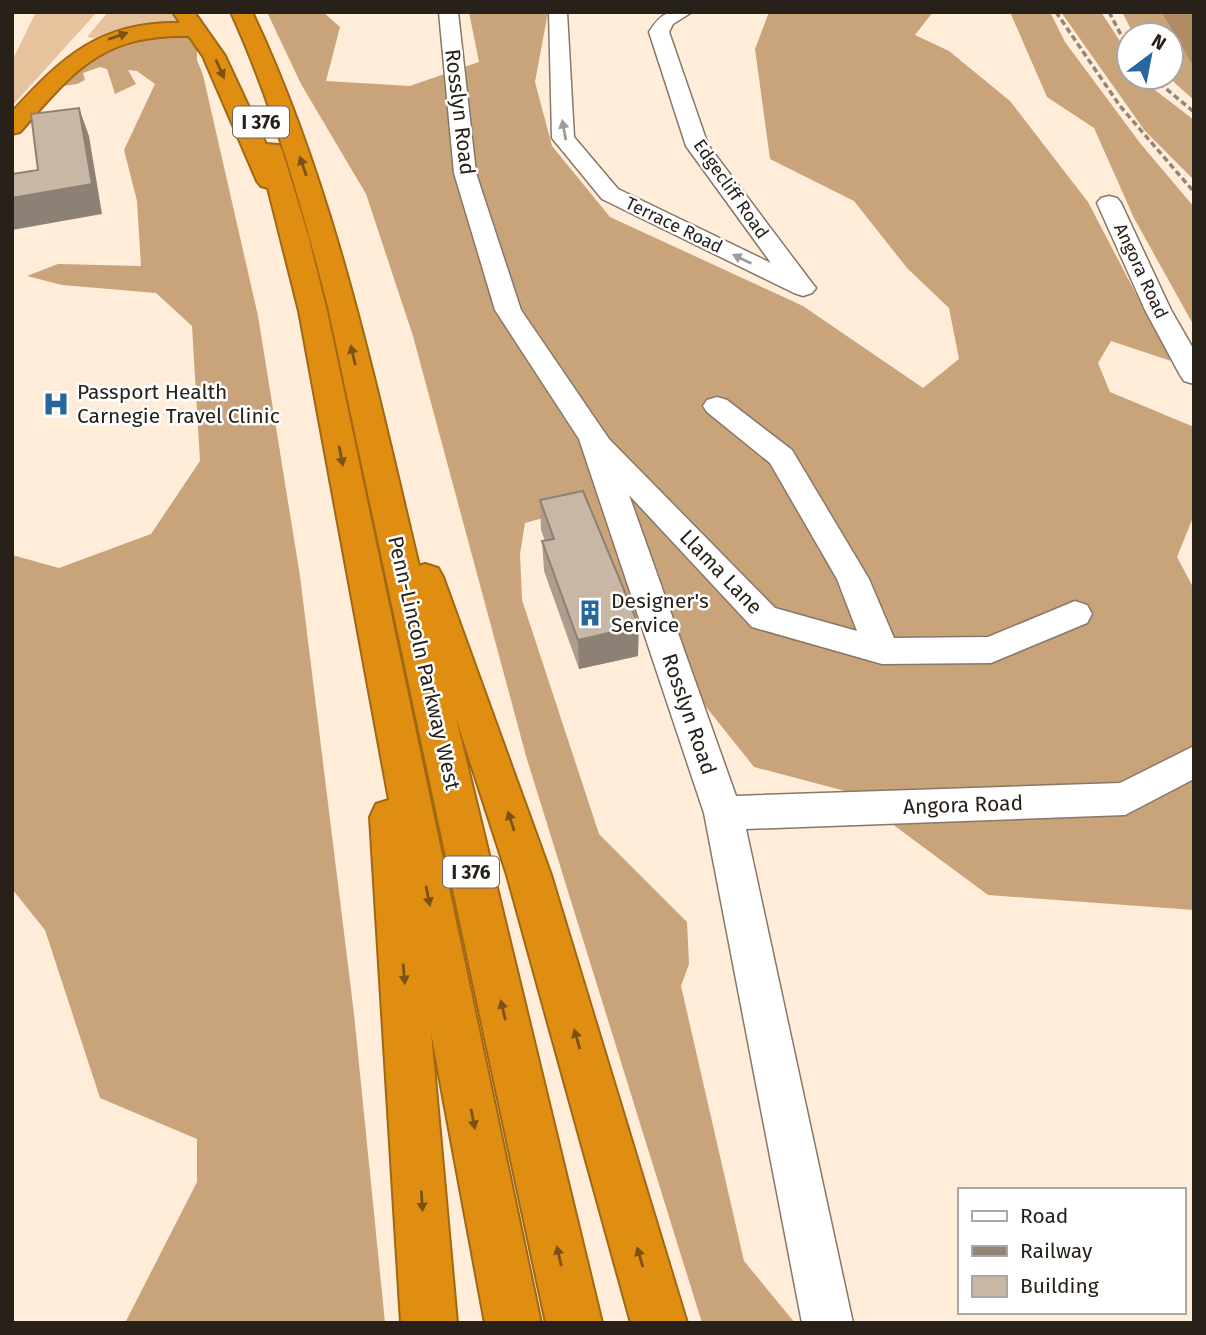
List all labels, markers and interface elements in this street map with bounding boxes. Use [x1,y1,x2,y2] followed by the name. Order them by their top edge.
[1115,21,1185,91] north arrow
[1147,29,1170,55] text: N
[108,30,129,41] one-way arrow
[439,48,481,176] street label: Rosslyn Road
[214,59,226,79] one-way arrow
[233,106,289,138] road number: I 376
[558,119,569,141] one-way arrow
[689,135,773,243] street label: Edgecliff Road
[297,155,307,176] one-way arrow
[622,192,726,258] street label: Terrace Road
[1109,220,1173,322] street label: Angora Road
[732,253,752,264] one-way arrow
[348,344,359,366] one-way arrow
[77,379,280,429] place label: Passport Health Carnegie Travel Clinic
[41,389,71,419] hospital icon: Passport Health Carnegie Travel Clinic
[336,445,347,467] one-way arrow
[674,524,768,620] street label: Llama Lane
[382,534,466,793] street label: Penn-Lincoln Parkway West
[611,588,709,638] place label: Designer's Service
[575,598,605,628] building icon: Designer's Service
[656,650,722,778] street label: Rosslyn Road
[903,790,1023,820] street label: Angora Road
[506,810,516,831] one-way arrow
[443,856,499,888] road number: I 376
[423,885,434,907] one-way arrow
[399,963,410,985] one-way arrow
[497,999,508,1021] one-way arrow
[571,1028,581,1049] one-way arrow
[467,1108,478,1130] one-way arrow
[958,1188,1185,1314] legend
[416,1190,427,1212] one-way arrow
[1020,1203,1068,1229] text: Road
[1020,1238,1093,1264] text: Railway
[553,1245,564,1267] one-way arrow
[635,1246,645,1267] one-way arrow
[1020,1273,1099,1299] text: Building

